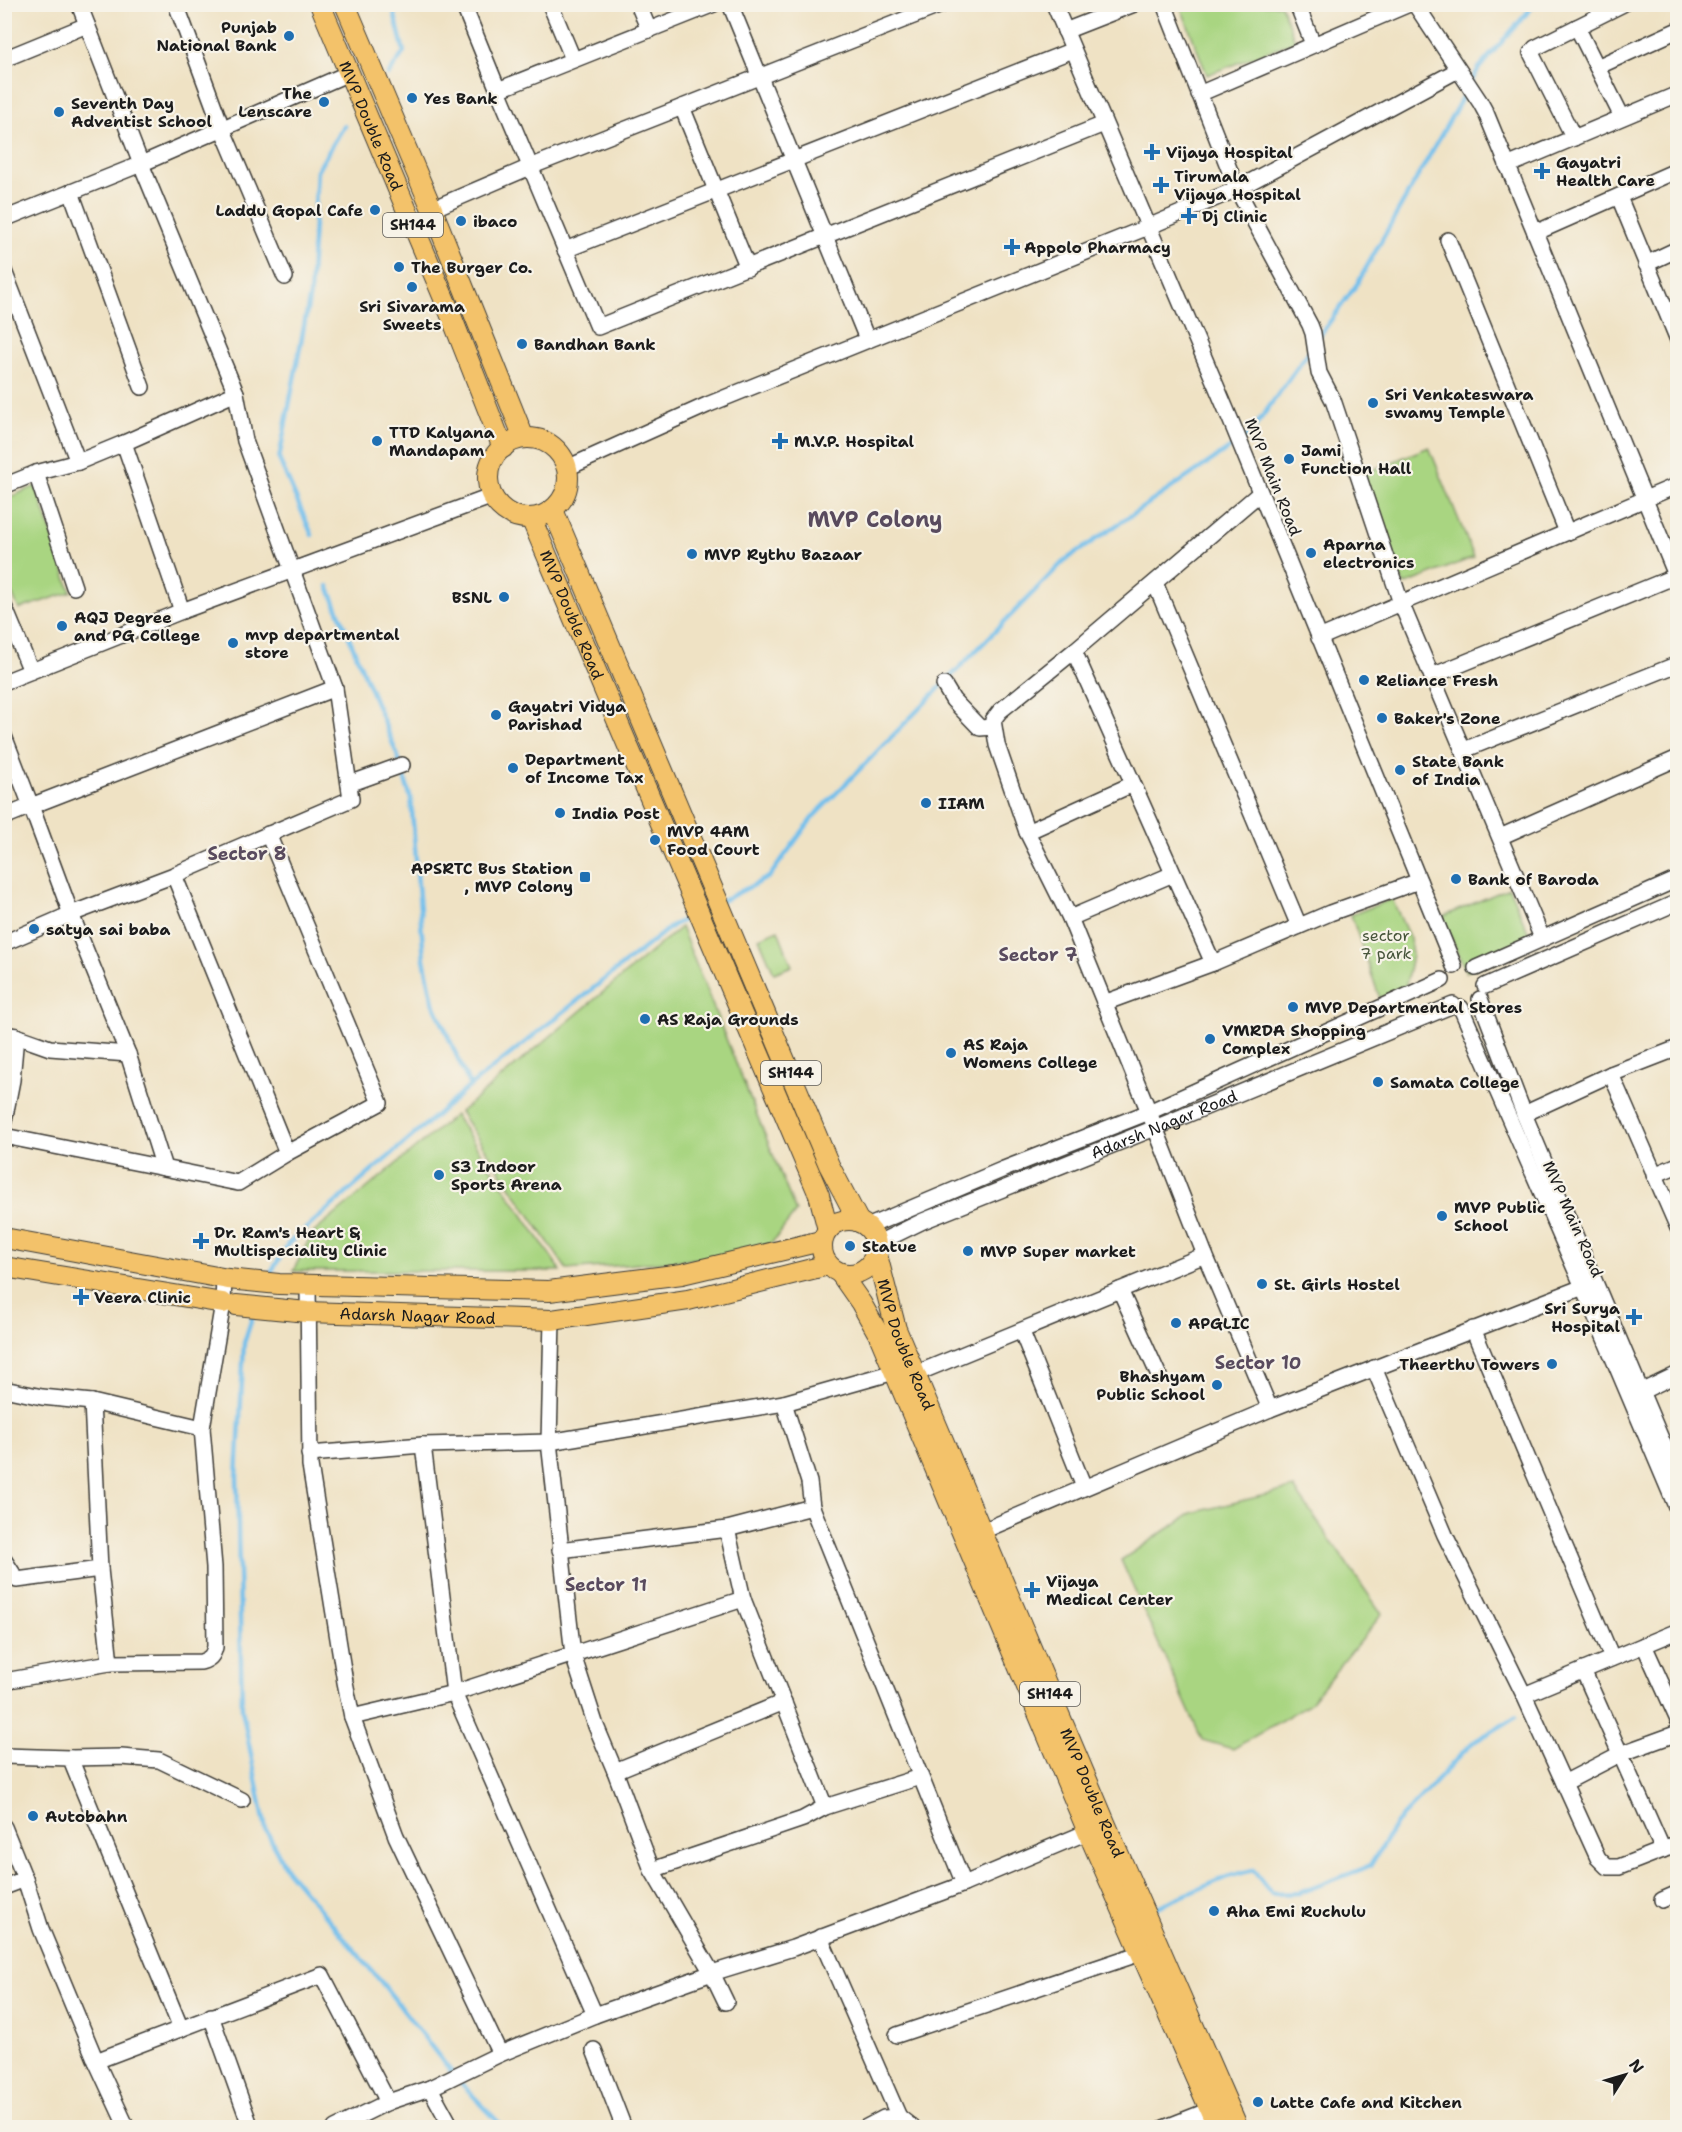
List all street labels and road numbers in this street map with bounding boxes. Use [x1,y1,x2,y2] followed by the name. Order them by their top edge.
[335,58,408,194] street label: MVP Double Road
[383,213,443,237] road number: SH144
[1240,415,1306,539] street label: MVP Main Road
[535,547,609,683] street label: MVP Double Road
[761,1061,821,1085] road number: SH144
[1088,1085,1240,1163] street label: Adarsh Nagar Road
[1538,1157,1608,1281] street label: MVP Main Road
[873,1276,940,1413] street label: MVP Double Road
[339,1303,496,1329] street label: Adarsh Nagar Road
[1020,1682,1080,1706] road number: SH144
[1056,1725,1129,1861] street label: MVP Double Road

